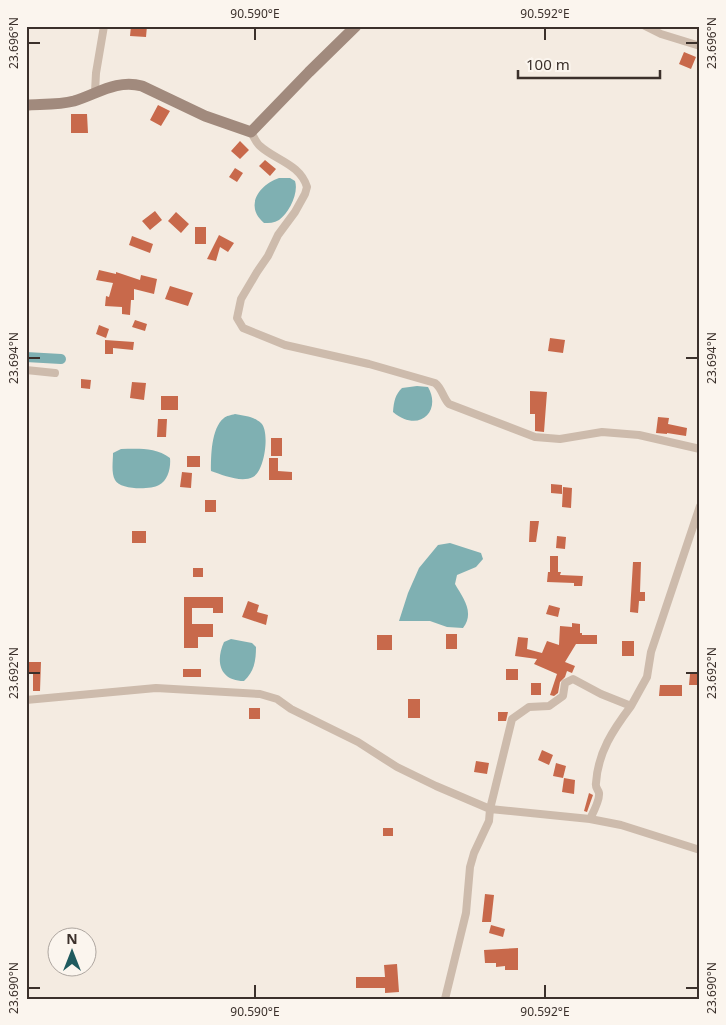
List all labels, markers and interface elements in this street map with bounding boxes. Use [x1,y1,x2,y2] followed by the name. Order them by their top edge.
[230,5,280,22] text: 90.590°E
[520,5,570,22] text: 90.592°E
[5,17,22,69] text: 23.696°N
[703,17,720,69] text: 23.696°N
[518,48,661,80] scale bar
[526,54,570,74] text: 100 m
[5,332,22,384] text: 23.694°N
[703,332,720,384] text: 23.694°N
[5,647,22,699] text: 23.692°N
[703,647,720,699] text: 23.692°N
[48,928,98,978] north arrow
[66,929,78,948] text: N
[5,962,22,1014] text: 23.690°N
[703,962,720,1014] text: 23.690°N
[230,1003,280,1020] text: 90.590°E
[520,1003,570,1020] text: 90.592°E

